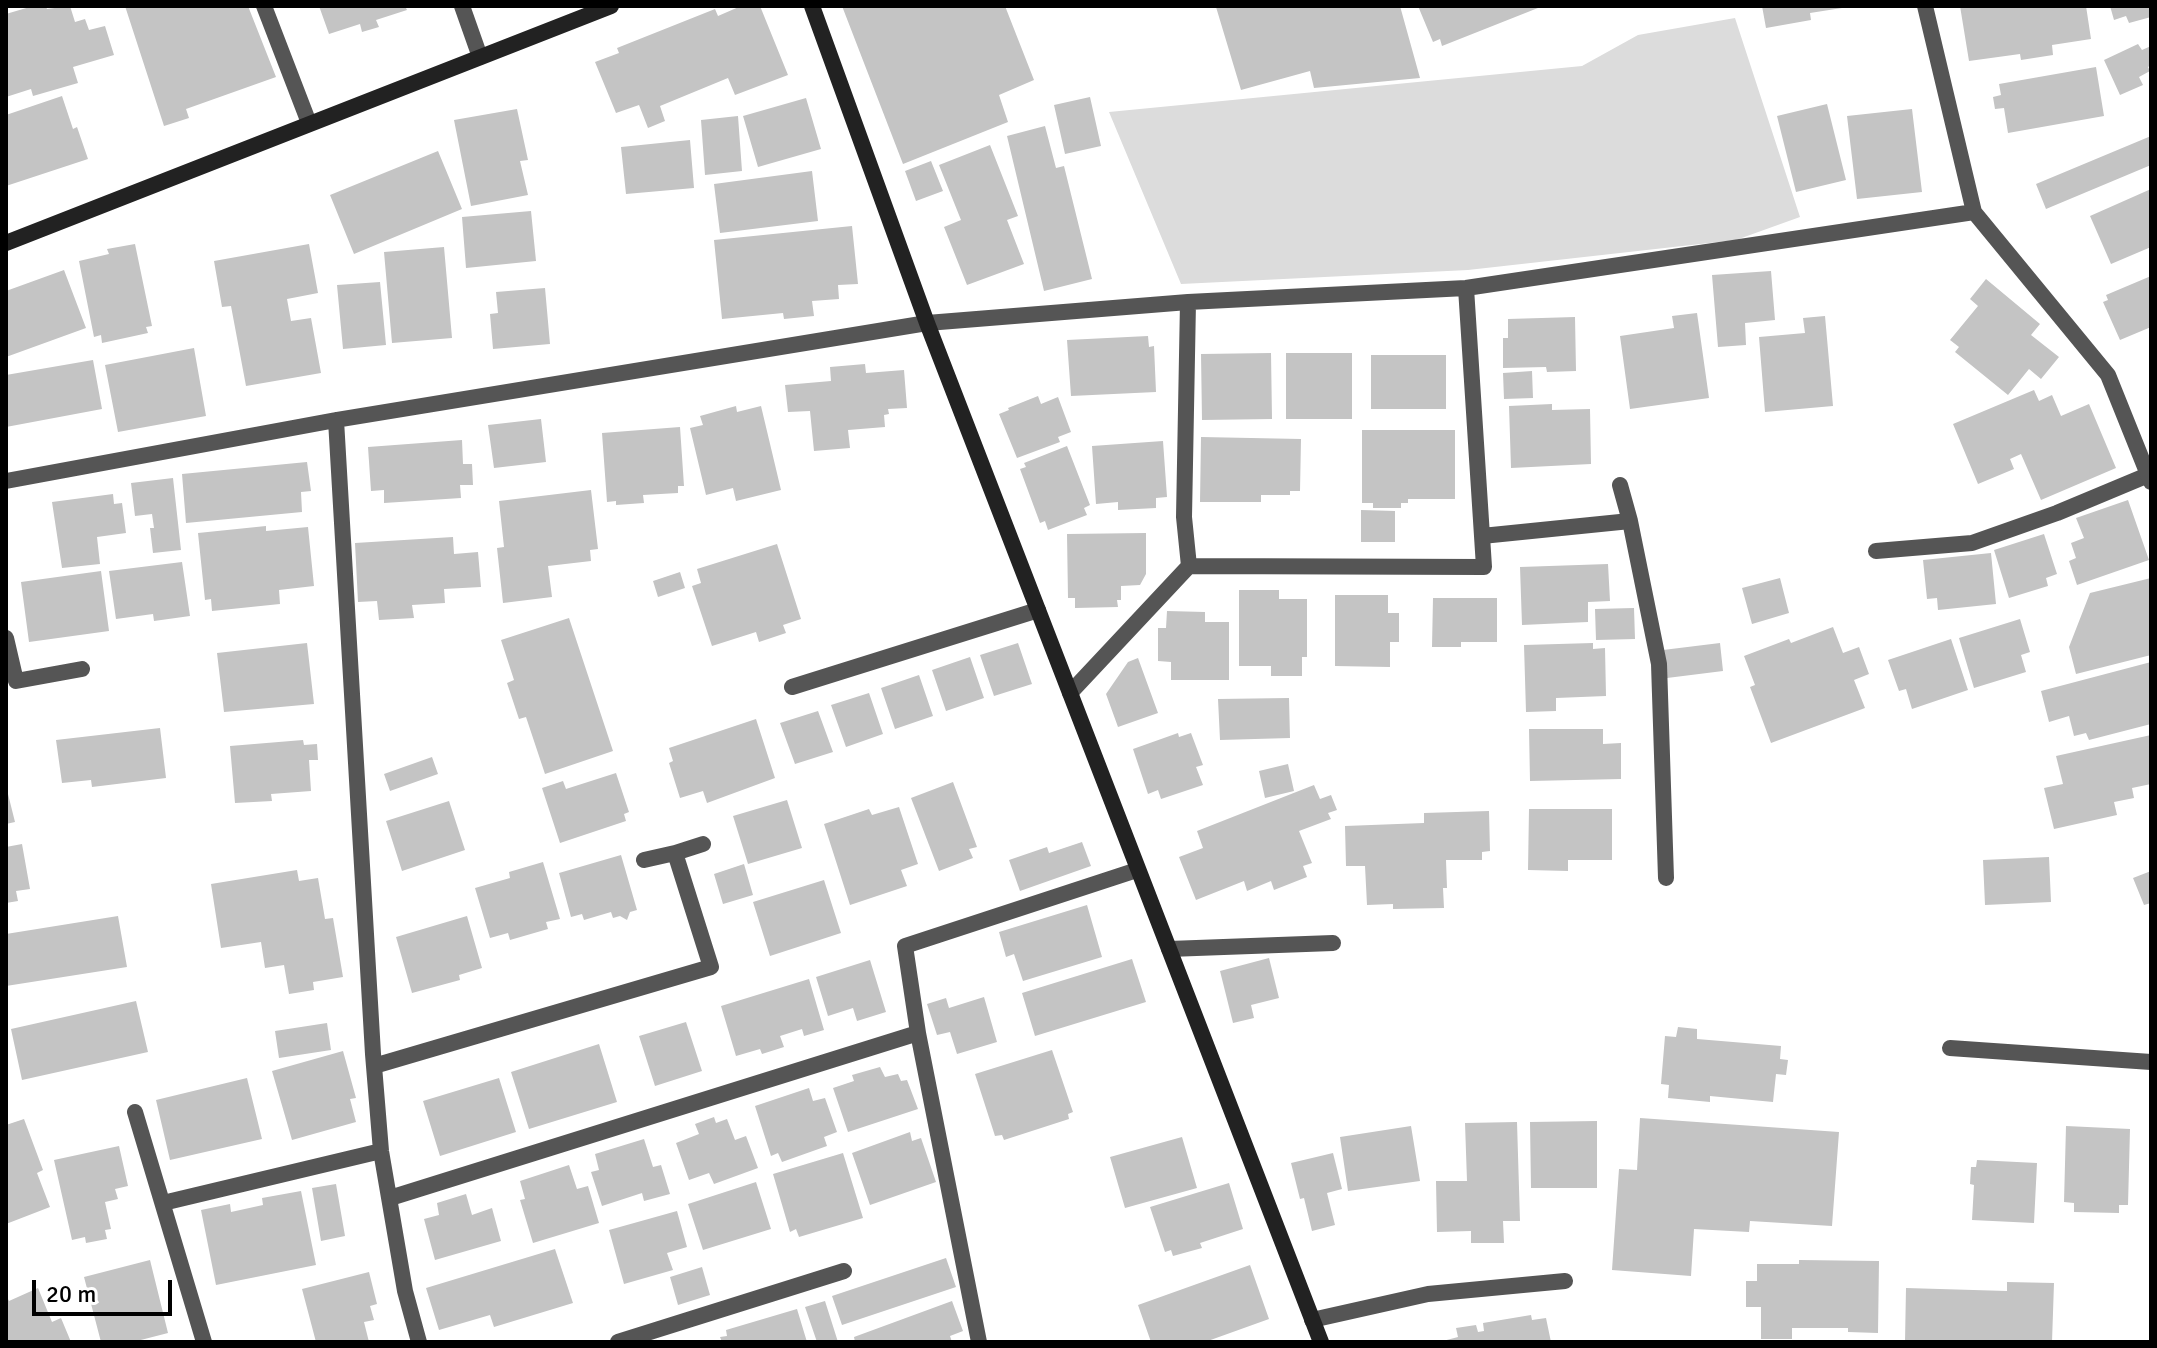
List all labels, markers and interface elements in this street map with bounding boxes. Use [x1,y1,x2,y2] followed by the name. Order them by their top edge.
[36,1264,176,1314] scale bar
[46,1279,96,1309] text: 20 m

